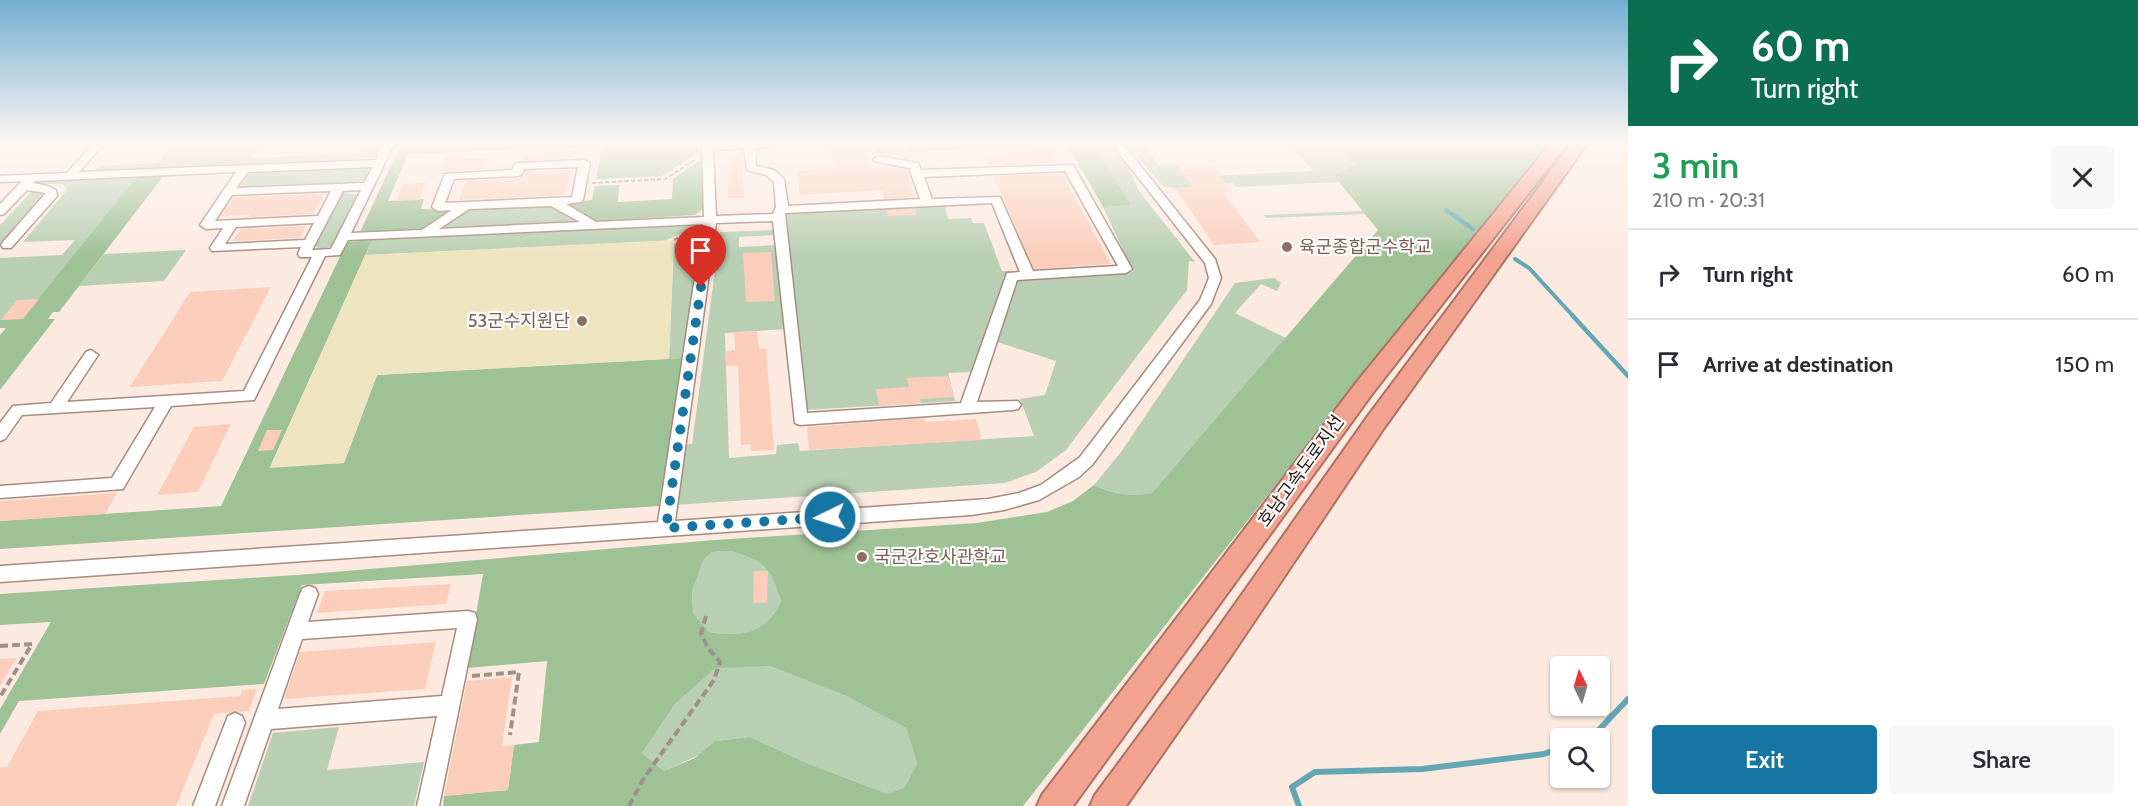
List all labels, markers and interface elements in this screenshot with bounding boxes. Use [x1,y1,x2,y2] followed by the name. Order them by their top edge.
[1751,20,1850,72] text: 60 m
[1652,24,1730,102] icon: right
[1751,72,1858,105] text: Turn right
[1652,143,1739,187] text: 3 min
[2051,146,2114,209] button: close
[1652,188,1765,212] text: 210 m · 20:31
[675,225,726,287] pin
[684,234,717,267] icon: arrive
[1299,236,1431,258] place label: 육군종합군수학교
[1280,240,1294,254] marker: 육군종합군수학교
[1652,258,1685,291] icon: right
[1703,261,1793,288] text: Turn right
[2062,261,2114,288] text: 60 m
[468,310,570,332] place label: 53군수지원단
[575,314,589,328] marker: 53군수지원단
[1652,348,1685,381] icon: arrive
[1703,351,1893,378] text: Arrive at destination
[2055,351,2114,378] text: 150 m
[1253,411,1349,531] street label: 호남고속도로지선
[798,485,862,549] position arrow
[874,546,1006,568] place label: 국군간호사관학교
[855,550,869,564] marker: 국군간호사관학교
[1550,656,1610,716] north arrow
[1550,656,1610,788] map controls
[1652,725,1877,794] button: Exit
[1889,725,2114,794] button: Share
[1550,728,1610,788] button: search

